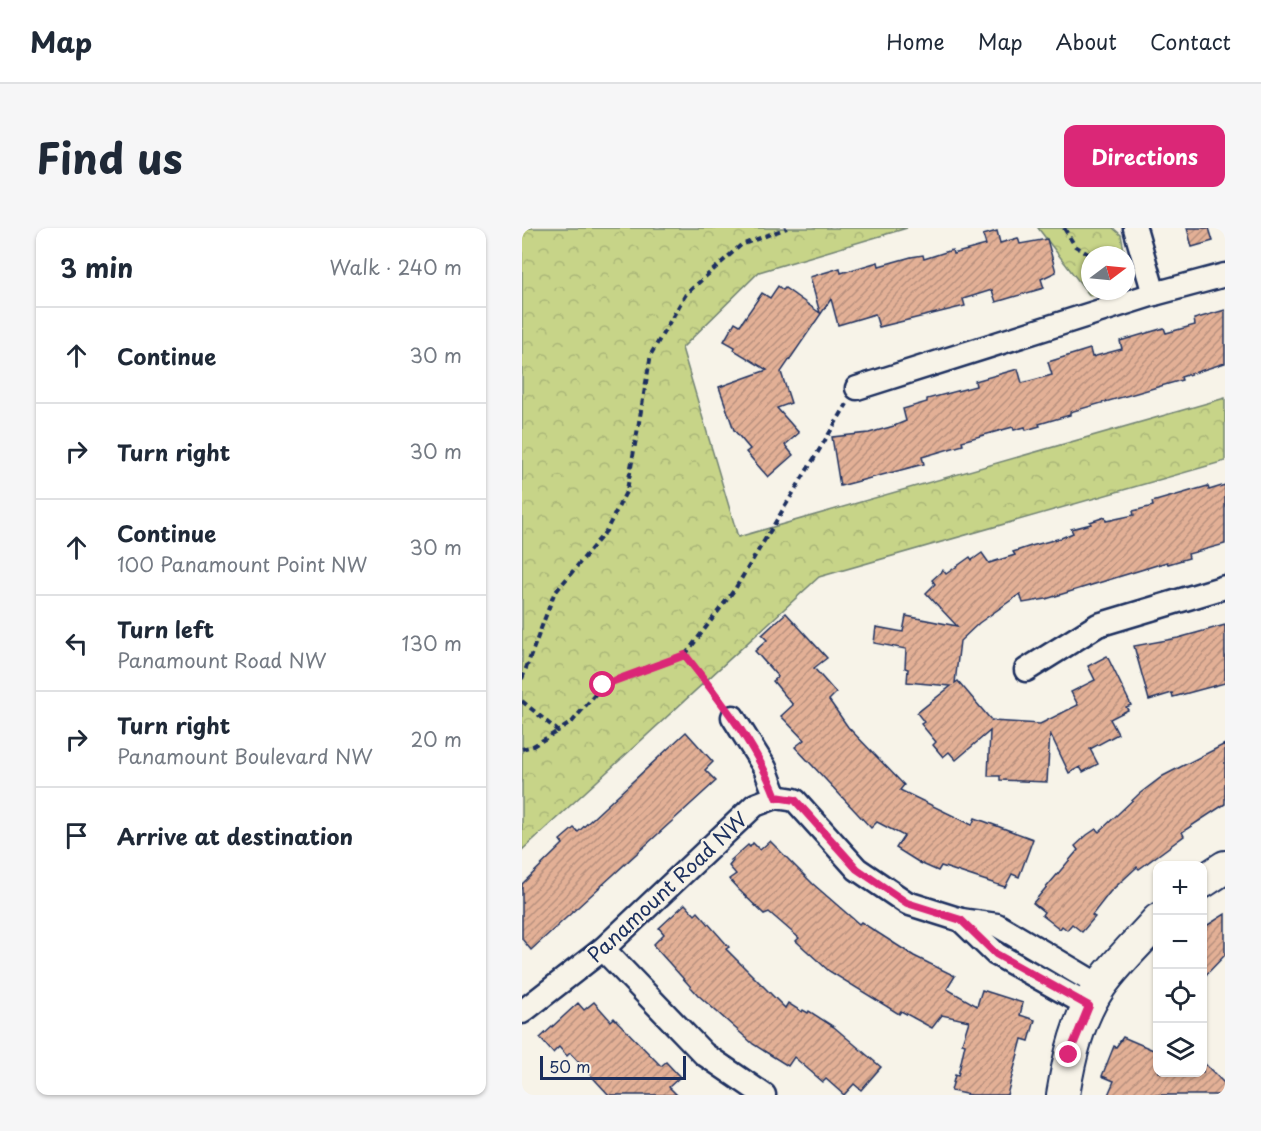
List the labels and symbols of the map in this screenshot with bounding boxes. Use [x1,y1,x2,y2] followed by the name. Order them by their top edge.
[1081,246,1135,300] north arrow
[589,671,615,697] route start
[580,804,754,969] street label: Panamount Road NW
[1055,1041,1081,1067] route end
[540,1053,686,1080] scale bar

